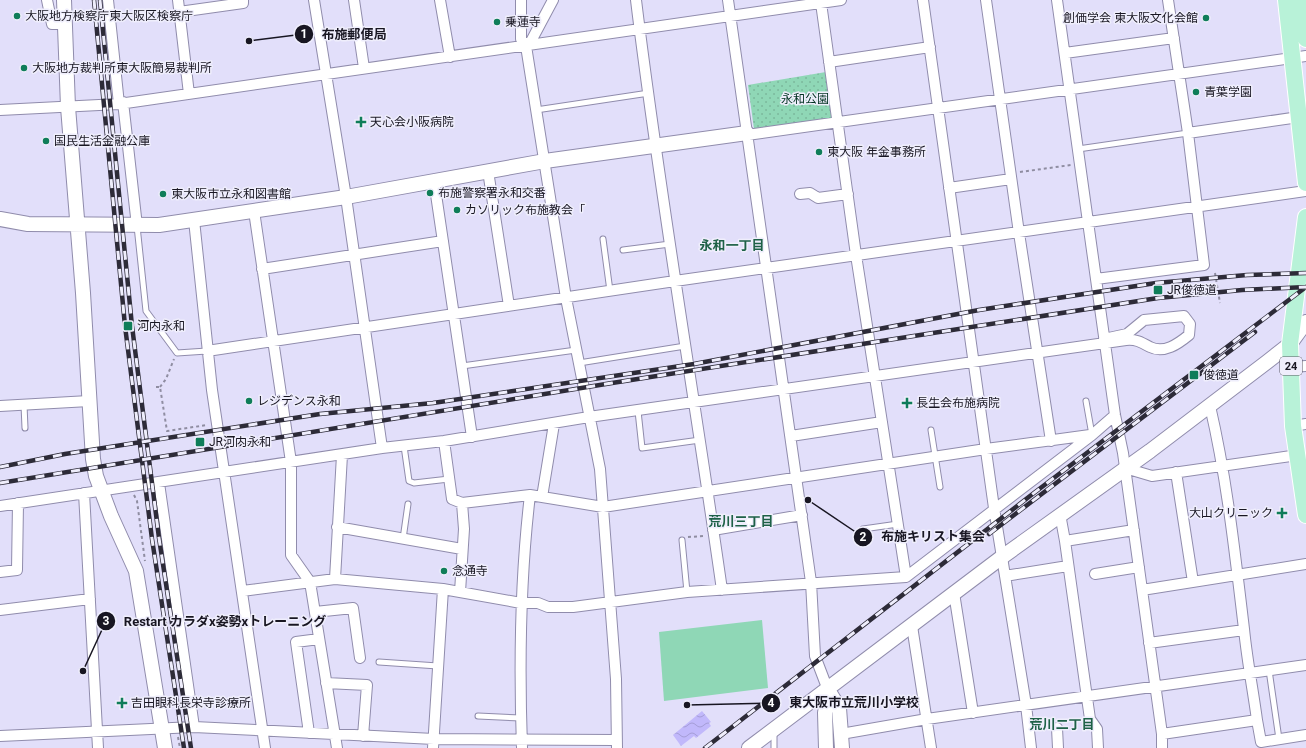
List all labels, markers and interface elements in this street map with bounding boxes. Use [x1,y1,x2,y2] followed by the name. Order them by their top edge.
[25,9,193,23] place label: 大阪地方検察庁東大阪区検察庁
[12,11,22,21] marker: 大阪地方検察庁東大阪区検察庁
[1063,11,1198,25] place label: 創価学会 東大阪文化会館
[1201,13,1211,23] marker: 創価学会 東大阪文化会館
[505,15,541,29] place label: 乗蓮寺
[492,17,502,27] marker: 乗蓮寺
[294,22,395,47] callout: 布施郵便局
[301,27,307,41] text: 1
[321,27,387,42] text: 布施郵便局
[32,61,212,75] place label: 大阪地方裁判所東大阪簡易裁判所
[19,63,29,73] marker: 大阪地方裁判所東大阪簡易裁判所
[1204,85,1252,99] place label: 青葉学園
[1191,87,1201,97] marker: 青葉学園
[781,92,829,106] park label: 永和公園
[370,115,454,129] place label: 天心会小阪病院
[355,116,367,128] marker: 天心会小阪病院
[54,134,150,148] place label: 国民生活金融公庫
[41,136,51,146] marker: 国民生活金融公庫
[827,145,926,159] place label: 東大阪 年金事務所
[814,147,824,157] marker: 東大阪 年金事務所
[438,186,546,200] place label: 布施警察署永和交番
[171,187,291,201] place label: 東大阪市立永和図書館
[425,188,435,198] marker: 布施警察署永和交番
[158,189,168,199] marker: 東大阪市立永和図書館
[465,203,585,217] place label: カソリック布施教会「
[452,205,462,215] marker: カソリック布施教会「
[699,238,765,253] district label: 永和一丁目
[1167,283,1217,297] place label: JR俊徳道
[1152,284,1164,296] marker: JR俊徳道
[137,319,185,333] place label: 河内永和
[122,320,134,332] marker: 河内永和
[1280,357,1302,375] road number: 24
[1203,368,1239,382] place label: 俊徳道
[1188,369,1200,381] marker: 俊徳道
[257,394,341,408] place label: レジデンス永和
[244,396,254,406] marker: レジデンス永和
[916,396,1000,410] place label: 長生会布施病院
[901,397,913,409] marker: 長生会布施病院
[209,435,271,449] place label: JR河内永和
[194,436,206,448] marker: JR河内永和
[1189,506,1273,520] place label: 大山クリニック
[1276,507,1288,519] marker: 大山クリニック
[708,514,774,529] district label: 荒川三丁目
[853,524,993,549] callout: 布施キリスト集会
[881,529,985,544] text: 布施キリスト集会
[860,530,867,544] text: 2
[452,564,488,578] place label: 念通寺
[439,566,449,576] marker: 念通寺
[96,609,334,634] callout: Restart カラダx姿勢xトレーニング
[103,614,110,628] text: 3
[124,614,326,629] text: Restart カラダx姿勢xトレーニング
[761,690,927,715] callout: 東大阪市立荒川小学校
[789,695,919,710] text: 東大阪市立荒川小学校
[131,696,251,710] place label: 吉田眼科長栄寺診療所
[768,696,775,710] text: 4
[116,697,128,709] marker: 吉田眼科長栄寺診療所
[1029,717,1095,732] district label: 荒川二丁目

